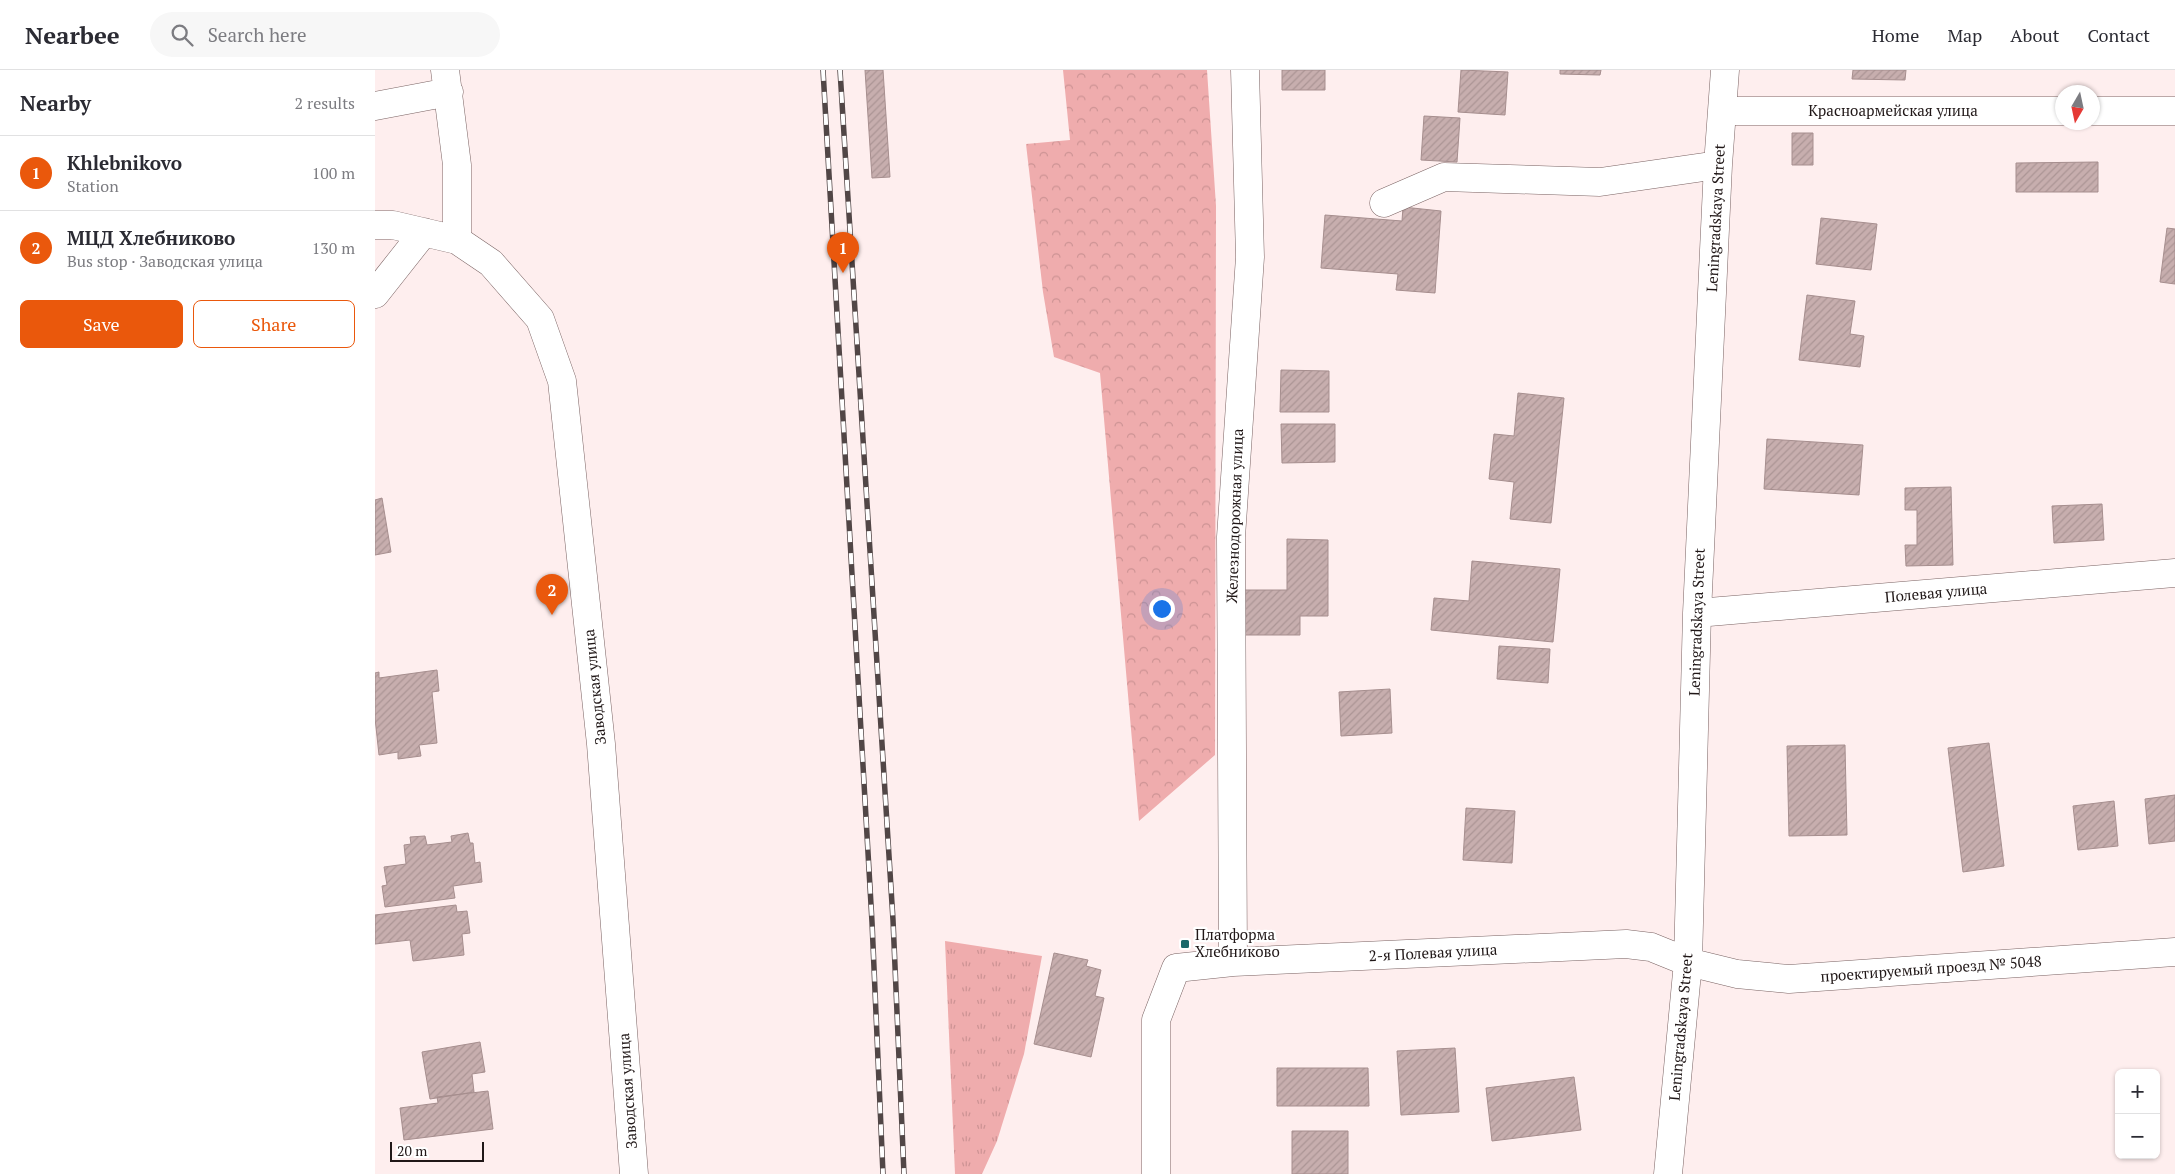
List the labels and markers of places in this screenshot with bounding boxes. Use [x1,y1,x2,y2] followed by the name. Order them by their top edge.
[827,232,859,273] pin: 1
[536,574,568,615] pin: 2
[1195,924,1280,961] place label: Платформа Хлебниково
[1179,938,1191,950] marker: Платформа Хлебниково

